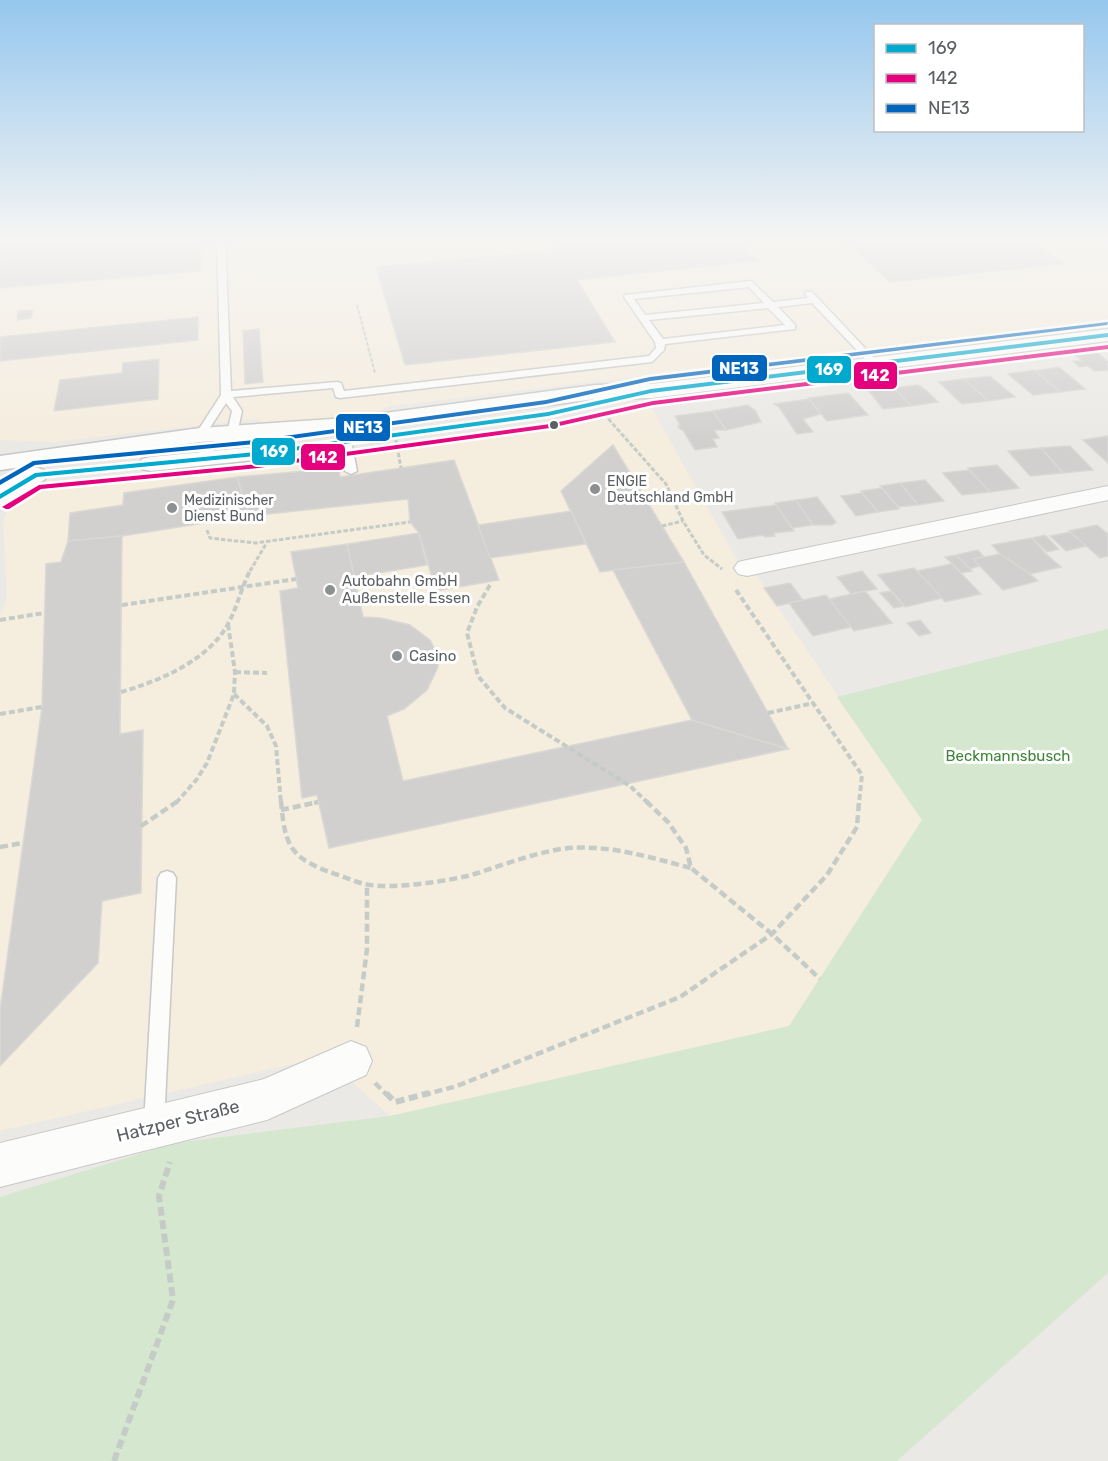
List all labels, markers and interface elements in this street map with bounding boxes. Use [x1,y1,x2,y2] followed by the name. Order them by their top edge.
[874,24,1084,132] legend
[928,37,957,59] text: 169
[928,67,957,89] text: 142
[928,97,970,119] text: NE13
[711,354,768,382] line badge: NE13
[806,355,852,384] line badge: 169
[719,359,759,378] text: NE13
[815,360,843,379] text: 169
[853,361,898,390] line badge: 142
[860,366,890,385] text: 142
[335,413,391,442] line badge: NE13
[343,418,383,437] text: NE13
[548,419,560,431] unlabelled marker
[251,437,296,466] line badge: 169
[260,442,288,461] text: 169
[300,443,346,471] line badge: 142
[308,448,338,467] text: 142
[607,473,733,506] place label: ENGIE Deutschland GmbH
[588,482,602,496] marker: ENGIE Deutschland GmbH
[184,492,274,525] place label: Medizinischer Dienst Bund
[165,501,179,515] marker: Medizinischer Dienst Bund
[342,572,470,607] place label: Autobahn GmbH Außenstelle Essen
[323,583,337,597] marker: Autobahn GmbH Außenstelle Essen
[409,647,456,665] place label: Casino
[390,649,404,663] marker: Casino
[946,747,1070,765] park label: Beckmannsbusch
[114,1095,242,1147] street label: Hatzper Straße

